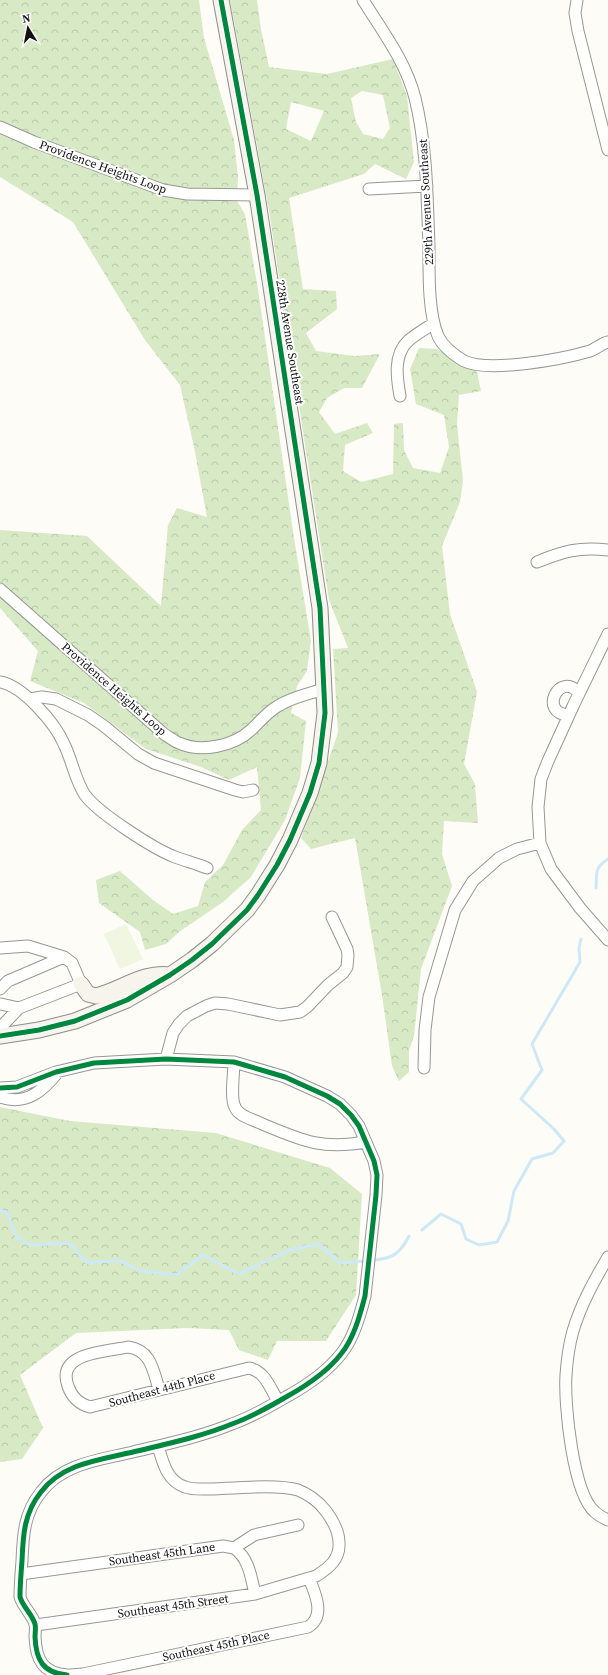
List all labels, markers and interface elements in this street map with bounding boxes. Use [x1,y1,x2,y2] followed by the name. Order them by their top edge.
[8,8,48,48] north arrow
[21,11,32,27] text: N
[37,137,169,197] street label: Providence Heights Loop
[415,139,437,265] street label: 229th Avenue Southeast
[272,279,308,406] street label: 228th Avenue Southeast
[58,639,170,739] street label: Providence Heights Loop
[107,1367,217,1411] street label: Southeast 44th Place
[108,1539,216,1569] street label: Southeast 45th Lane
[117,1590,229,1622] street label: Southeast 45th Street
[161,1627,271,1665] street label: Southeast 45th Place

